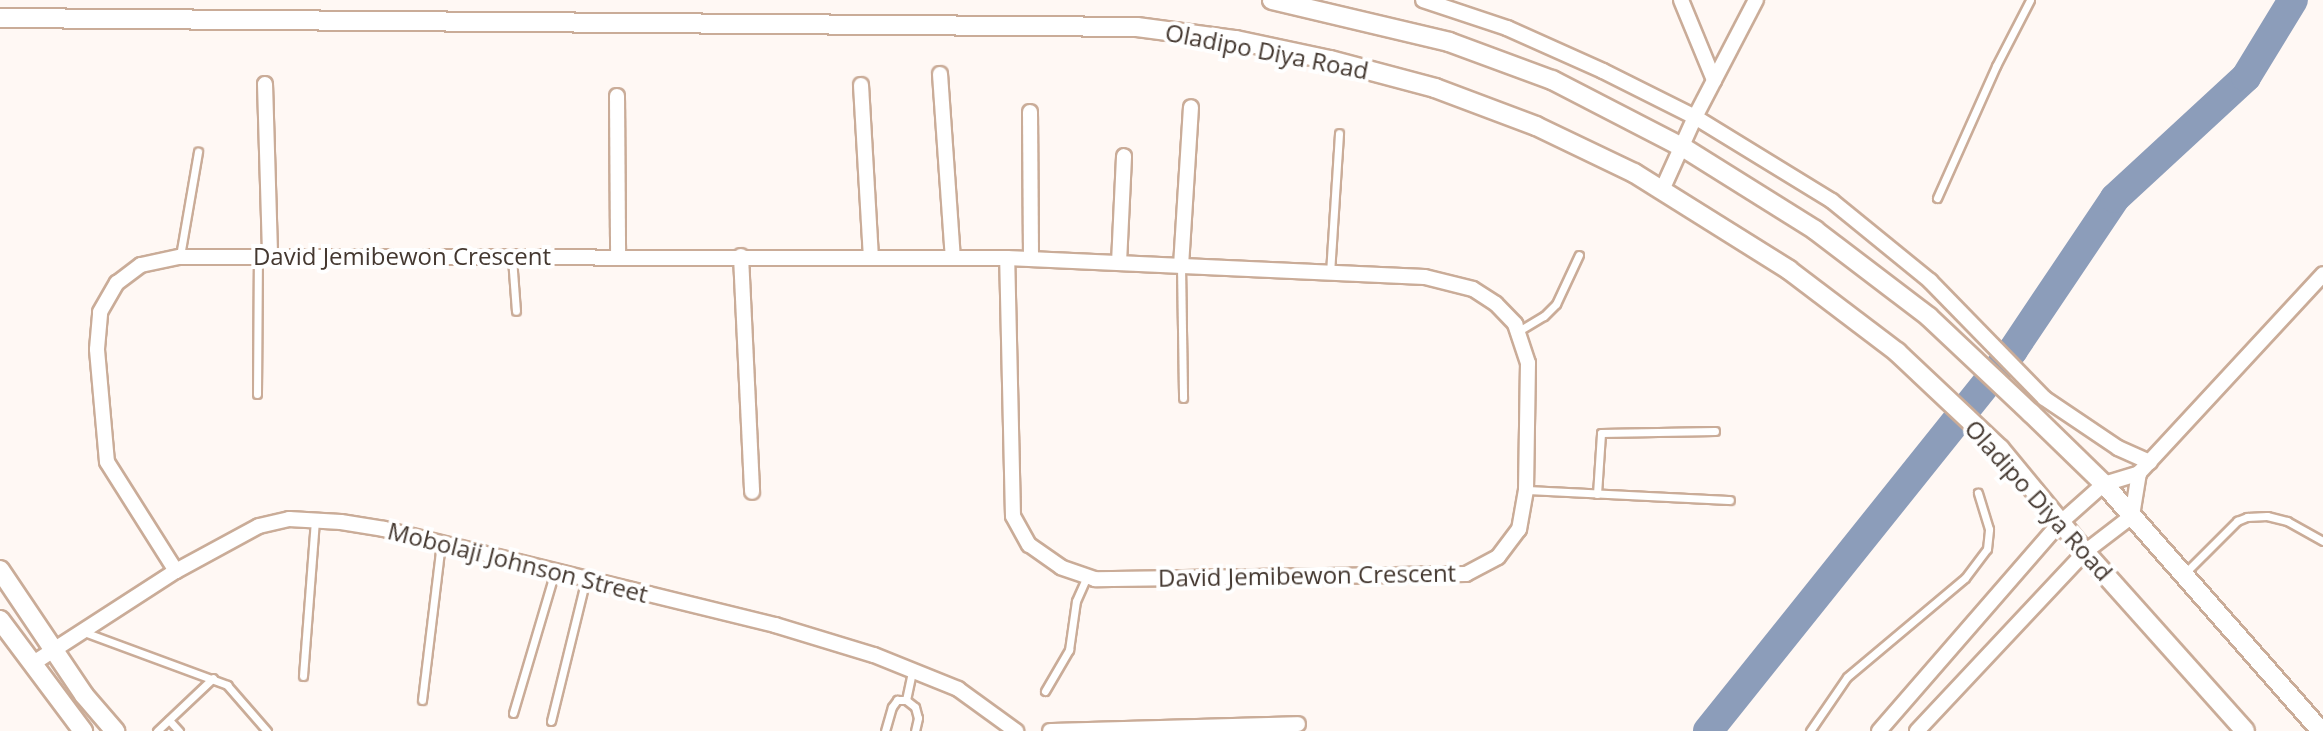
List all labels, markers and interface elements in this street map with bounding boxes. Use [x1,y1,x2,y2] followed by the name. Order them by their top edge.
[1163,17,1371,85] street label: Oladipo Diya Road
[253,242,551,270] street label: David Jemibewon Crescent
[1959,414,2119,586] street label: Oladipo Diya Road
[385,516,651,608] street label: Mobolaji Johnson Street
[1158,558,1456,592] street label: David Jemibewon Crescent

